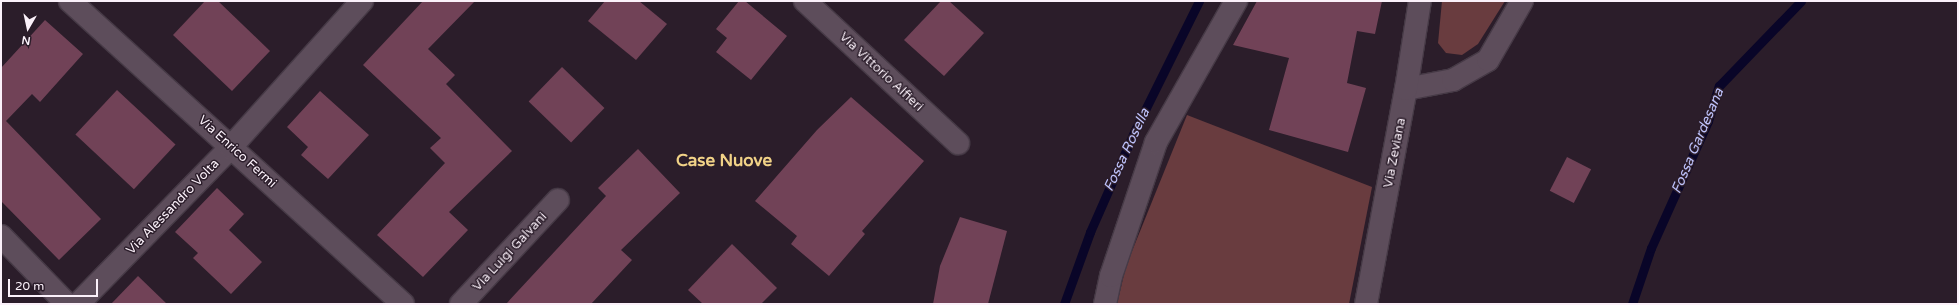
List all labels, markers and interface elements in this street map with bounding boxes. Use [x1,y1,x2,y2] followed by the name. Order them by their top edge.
[8,8,48,48] north arrow
[836,29,926,115] street label: Via Vittorio Alfieri
[21,33,31,47] text: N
[1668,86,1728,196] water label: Fossa Gardesana
[1101,106,1153,194] water label: Fossa Rosella
[195,113,279,191] street label: Via Enrico Fermi
[1381,117,1409,189] street label: Via Zeviana
[676,151,772,171] district label: Case Nuove
[123,156,223,258] street label: Via Alessandro Volta
[470,209,550,295] street label: Via Luigi Galvani
[10,271,100,297] scale bar
[15,279,44,293] text: 20 m

